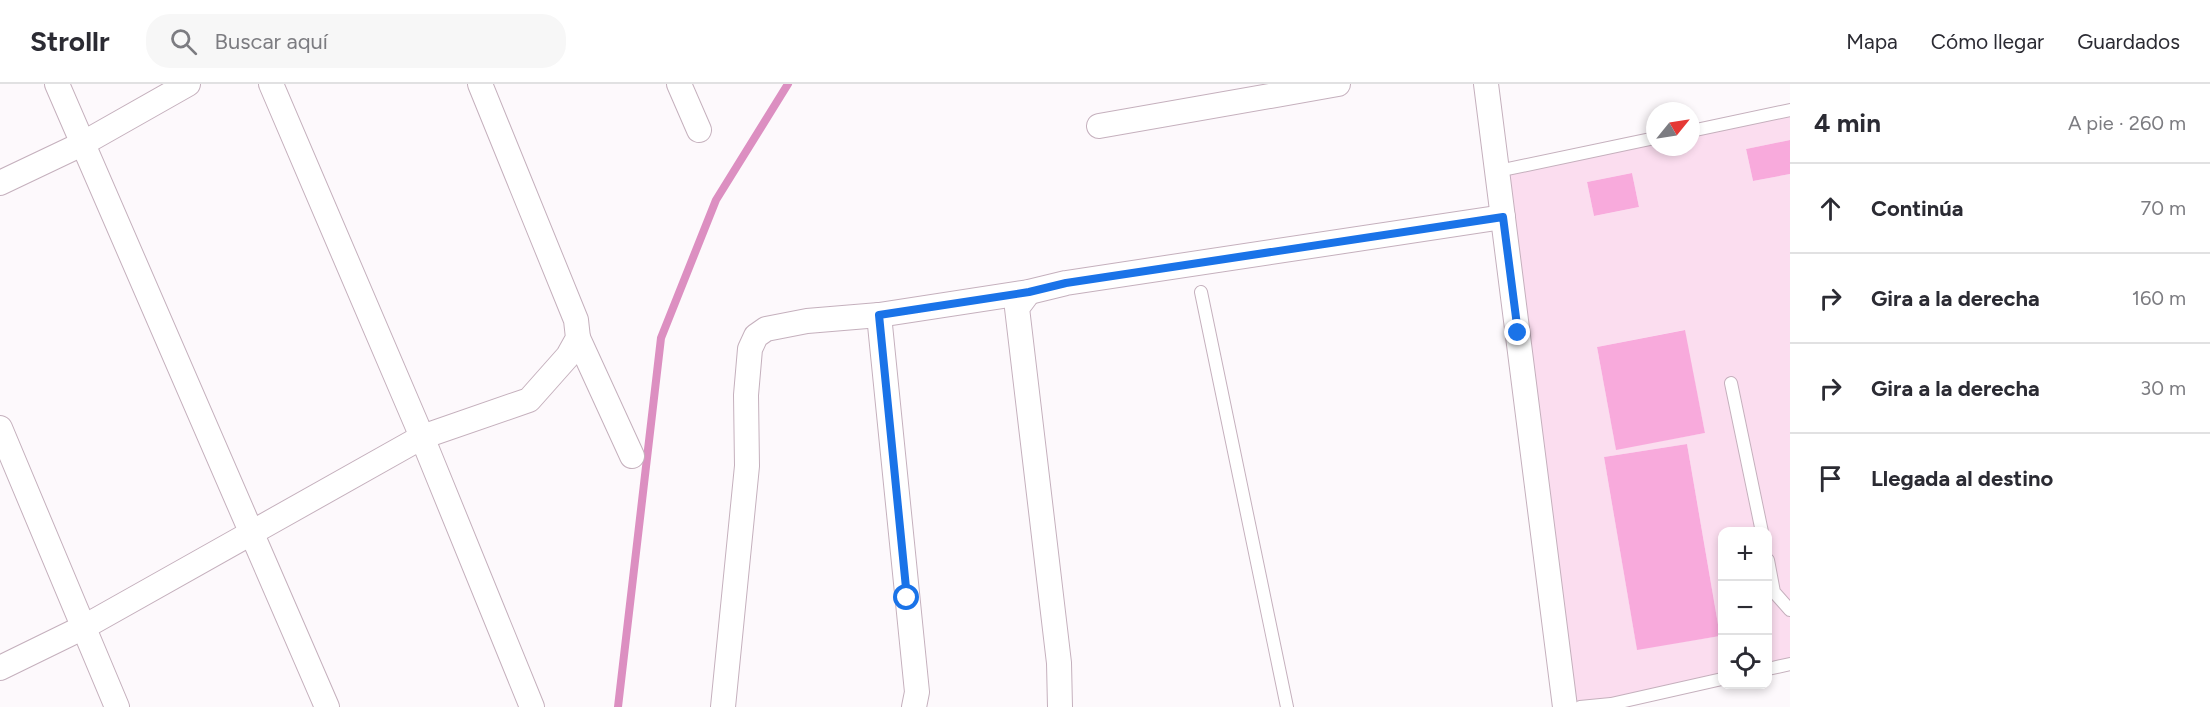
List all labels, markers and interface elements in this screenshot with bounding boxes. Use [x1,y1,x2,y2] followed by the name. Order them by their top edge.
[146,14,566,68] search box
[30,24,110,58] text: Strollr
[167,25,200,58] icon: search
[215,28,328,55] text: Buscar aquí
[1846,29,1898,54] text: Mapa
[1931,29,2044,54] text: Cómo llegar
[2077,29,2180,54] text: Guardados
[1646,102,1700,156] north arrow
[1814,107,1881,139] text: 4 min
[2068,111,2186,135] text: A pie · 260 m
[1814,192,1847,225] icon: ahead
[1871,195,1964,222] text: Continúa
[2140,196,2186,220] text: 70 m
[1814,282,1847,315] icon: right
[1871,285,2040,312] text: Gira a la derecha
[2132,286,2186,310] text: 160 m
[1504,319,1530,345] route end
[1814,372,1847,405] icon: right
[1871,375,2040,402] text: Gira a la derecha
[2140,376,2186,400] text: 30 m
[1814,462,1847,495] icon: arrive
[1871,465,2053,492] text: Llegada al destino
[1718,527,1772,689] map controls
[1718,527,1772,581] button: +
[1718,581,1772,635] button: −
[893,584,919,610] route start
[1718,635,1772,689] button: locate

